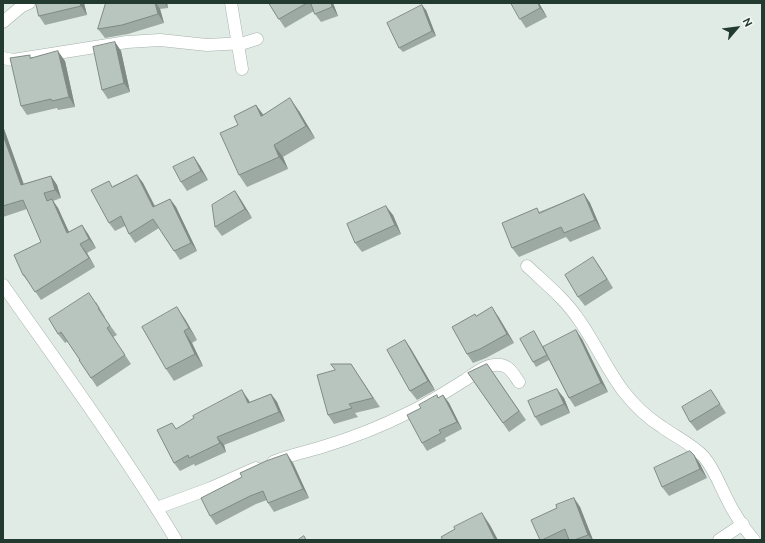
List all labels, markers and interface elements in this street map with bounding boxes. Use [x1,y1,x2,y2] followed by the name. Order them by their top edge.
[717,8,757,48] north arrow
[740,16,755,29] text: N

